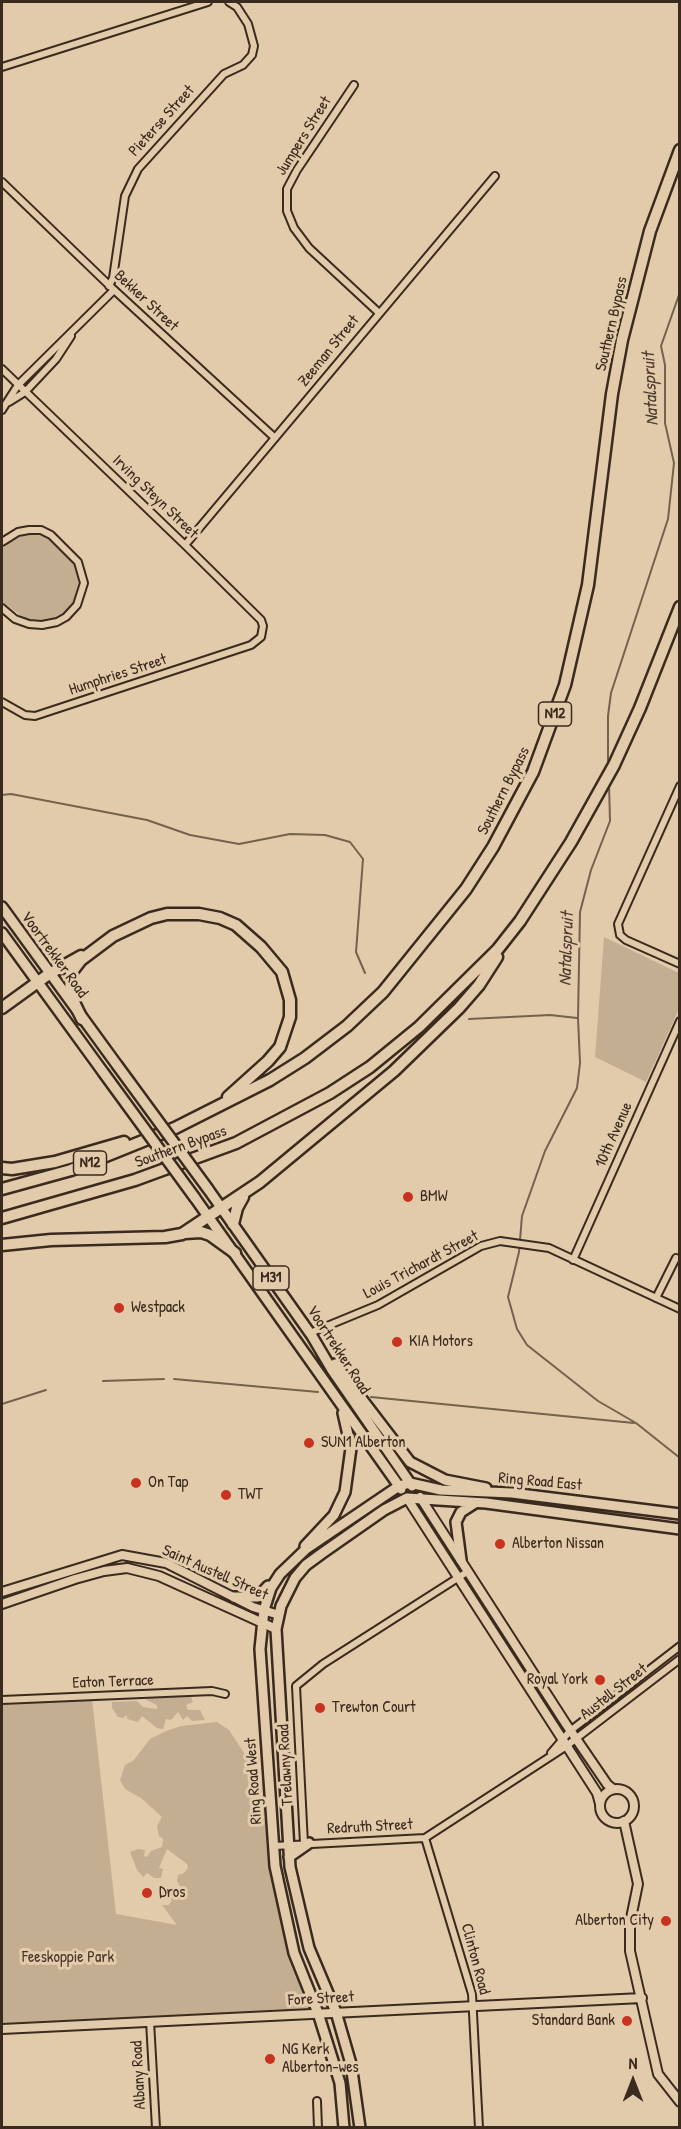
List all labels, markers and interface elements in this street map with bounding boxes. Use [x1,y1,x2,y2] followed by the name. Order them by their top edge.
[125,81,199,161] street label: Pieterse Street
[272,93,336,179] street label: Jumpers Street
[110,266,182,336] street label: Bekker Street
[592,275,632,373] street label: Southern Bypass
[294,311,364,391] street label: Zeeman Street
[638,352,664,426] water label: Natalspruit
[108,451,202,543] street label: Irving Steyn Street
[67,650,169,700] street label: Humphries Street
[538,702,572,726] road number: N12
[474,744,534,838] street label: Southern Bypass
[16,908,92,1002] street label: Voortrekker Road
[555,912,579,986] water label: Natalspruit
[591,1099,637,1171] street label: 10th Avenue
[133,1122,229,1172] street label: Southern Bypass
[74,1151,106,1175] road number: N12
[420,1187,447,1207] place label: BMW
[401,1190,415,1204] marker: BMW
[360,1227,482,1303] street label: Louis Trichardt Street
[253,1266,289,1290] road number: M31
[131,1298,185,1318] place label: Westpack
[112,1301,126,1315] marker: Westpack
[302,1302,374,1398] street label: Voortrekker Road
[409,1332,473,1352] place label: KIA Motors
[390,1335,404,1349] marker: KIA Motors
[321,1433,406,1453] place label: SUN1 Alberton
[302,1436,316,1450] marker: SUN1 Alberton
[497,1469,583,1495] street label: Ring Road East
[148,1473,188,1493] place label: On Tap
[129,1476,143,1490] marker: On Tap
[238,1485,263,1505] place label: TWT
[219,1488,233,1502] marker: TWT
[512,1534,604,1554] place label: Alberton Nissan
[493,1537,507,1551] marker: Alberton Nissan
[159,1541,271,1605] street label: Saint Austell Street
[577,1660,651,1724] street label: Austell Street
[527,1670,588,1690] place label: Royal York
[72,1671,154,1693] street label: Eaton Terrace
[593,1673,607,1687] marker: Royal York
[332,1698,416,1718] place label: Trewton Court
[313,1701,327,1715] marker: Trewton Court
[274,1724,298,1806] street label: Trelawny Road
[241,1737,267,1825] street label: Ring Road West
[327,1815,413,1839] street label: Redruth Street
[159,1883,185,1903] place label: Dros
[140,1886,154,1900] marker: Dros
[575,1911,654,1931] place label: Alberton City
[659,1914,673,1928] marker: Alberton City
[456,1921,494,1997] street label: Clinton Road
[22,1948,114,1968] park label: Feeskoppie Park
[288,1988,354,2010] street label: Fore Street
[532,2011,615,2031] place label: Standard Bank
[620,2014,634,2028] marker: Standard Bank
[128,2040,150,2110] street label: Albany Road
[282,2040,359,2078] place label: NG Kerk Alberton-wes
[603,2051,663,2111] north arrow
[263,2052,277,2066] marker: NG Kerk Alberton-wes
[629,2052,637,2074] text: N

